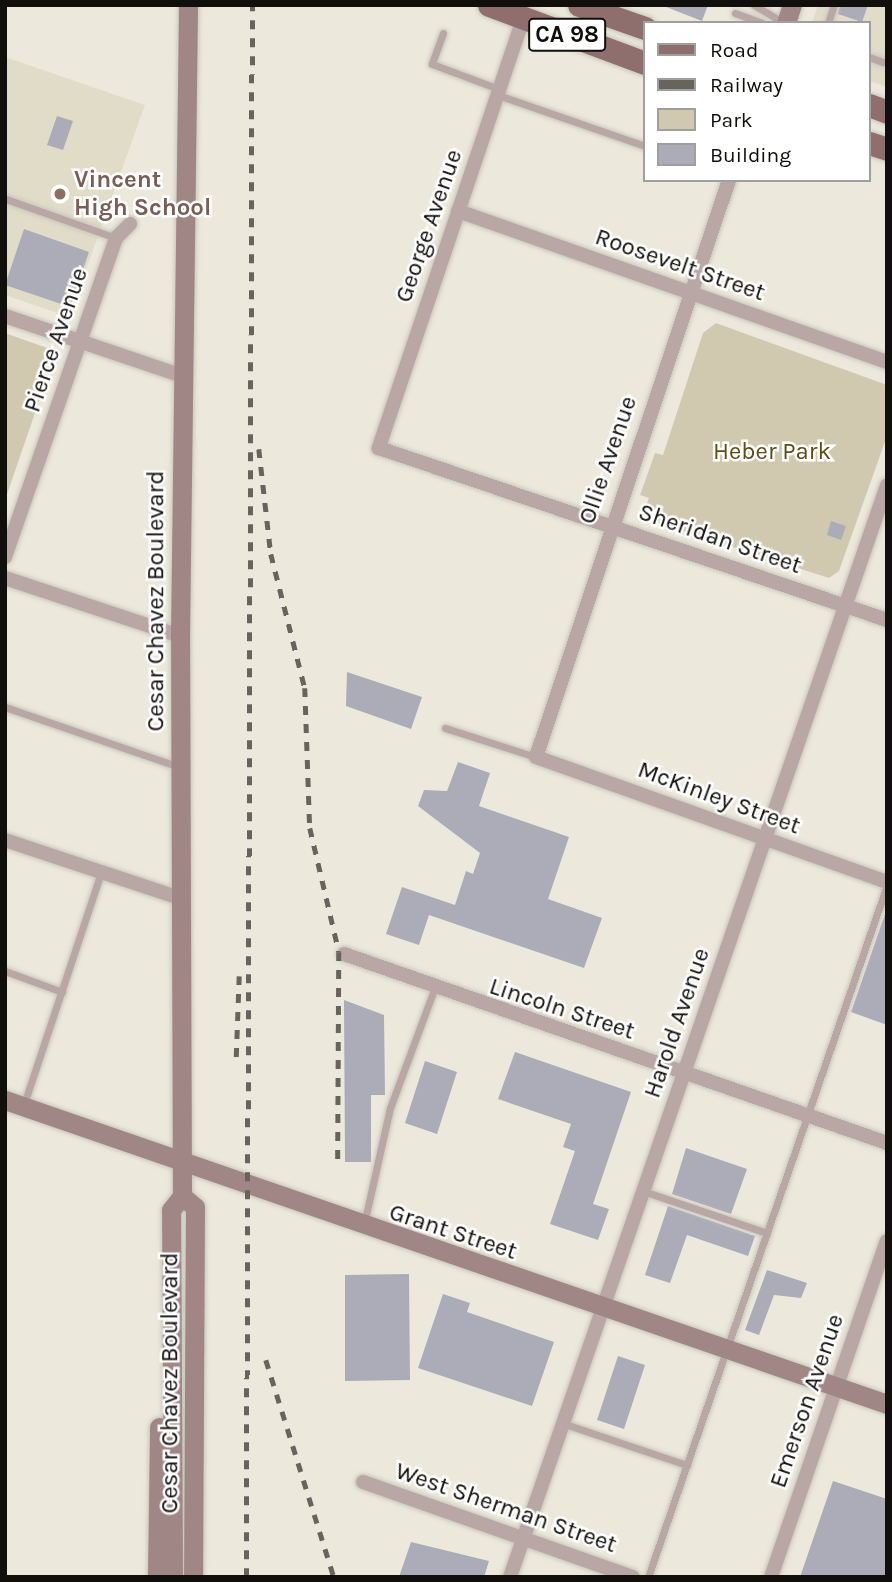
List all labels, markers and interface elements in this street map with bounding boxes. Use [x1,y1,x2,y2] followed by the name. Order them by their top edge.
[527,16,607,54] road number: CA 98
[644,21,871,182] legend
[710,38,758,62] text: Road
[710,73,783,97] text: Railway
[710,108,753,132] text: Park
[710,143,791,167] text: Building
[389,146,469,306] street label: George Avenue
[74,166,211,222] place label: Vincent High School
[52,186,68,202] marker: Vincent High School
[591,222,769,308] street label: Roosevelt Street
[18,264,94,416] street label: Pierce Avenue
[573,392,643,528] street label: Ollie Avenue
[713,438,831,466] park label: Heber Park
[142,471,170,731] street label: Cesar Chavez Boulevard
[635,498,805,580] street label: Sheridan Street
[634,755,804,841] street label: McKinley Street
[638,944,716,1102] street label: Harold Avenue
[486,972,638,1046] street label: Lincoln Street
[386,1198,520,1266] street label: Grant Street
[156,1253,184,1513] street label: Cesar Chavez Boulevard
[764,1310,850,1492] street label: Emerson Avenue
[392,1457,620,1559] street label: West Sherman Street

